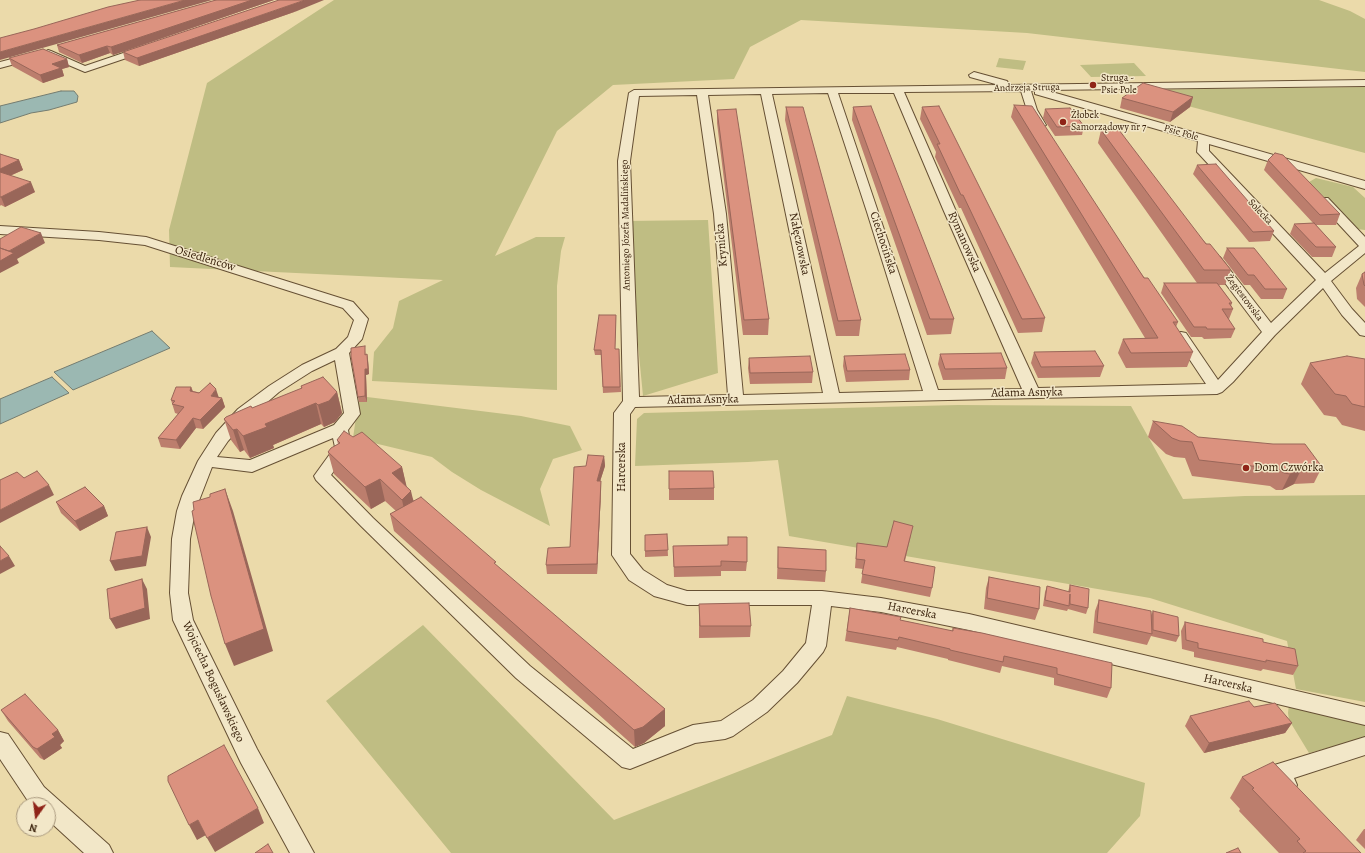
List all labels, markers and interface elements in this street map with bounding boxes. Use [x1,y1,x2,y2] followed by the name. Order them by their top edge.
[1101,73,1137,96] place label: Struga - Psie Pole
[1088,80,1098,90] marker: Struga - Psie Pole
[994,81,1060,95] street label: Andrzeja Struga
[1071,110,1146,134] place label: Żłobek Samorządowy nr 7
[1058,117,1068,127] marker: Żłobek Samorządowy nr 7
[1162,122,1200,144] street label: Psie Pole
[619,159,633,291] street label: Antoniego Józefa Madalińskiego
[1245,197,1275,227] street label: Solecka
[944,209,984,275] street label: Rymanowska
[866,210,900,276] street label: Ciechocińska
[785,211,813,277] street label: Nałęczowska
[713,222,731,268] street label: Krynicka
[173,243,237,275] street label: Osiedleńców
[1223,273,1265,323] street label: Żegiestowska
[991,385,1063,401] street label: Adama Asnyka
[667,392,739,408] street label: Adama Asnyka
[615,442,629,492] street label: Harcerska
[1254,461,1324,475] place label: Dom Czwórka
[1241,463,1251,473] marker: Dom Czwórka
[886,599,938,623] street label: Harcerska
[179,619,247,745] street label: Wojciecha Bogusławskiego
[1202,671,1254,697] street label: Harcerska
[16,797,56,837] north arrow
[28,820,39,836] text: N

